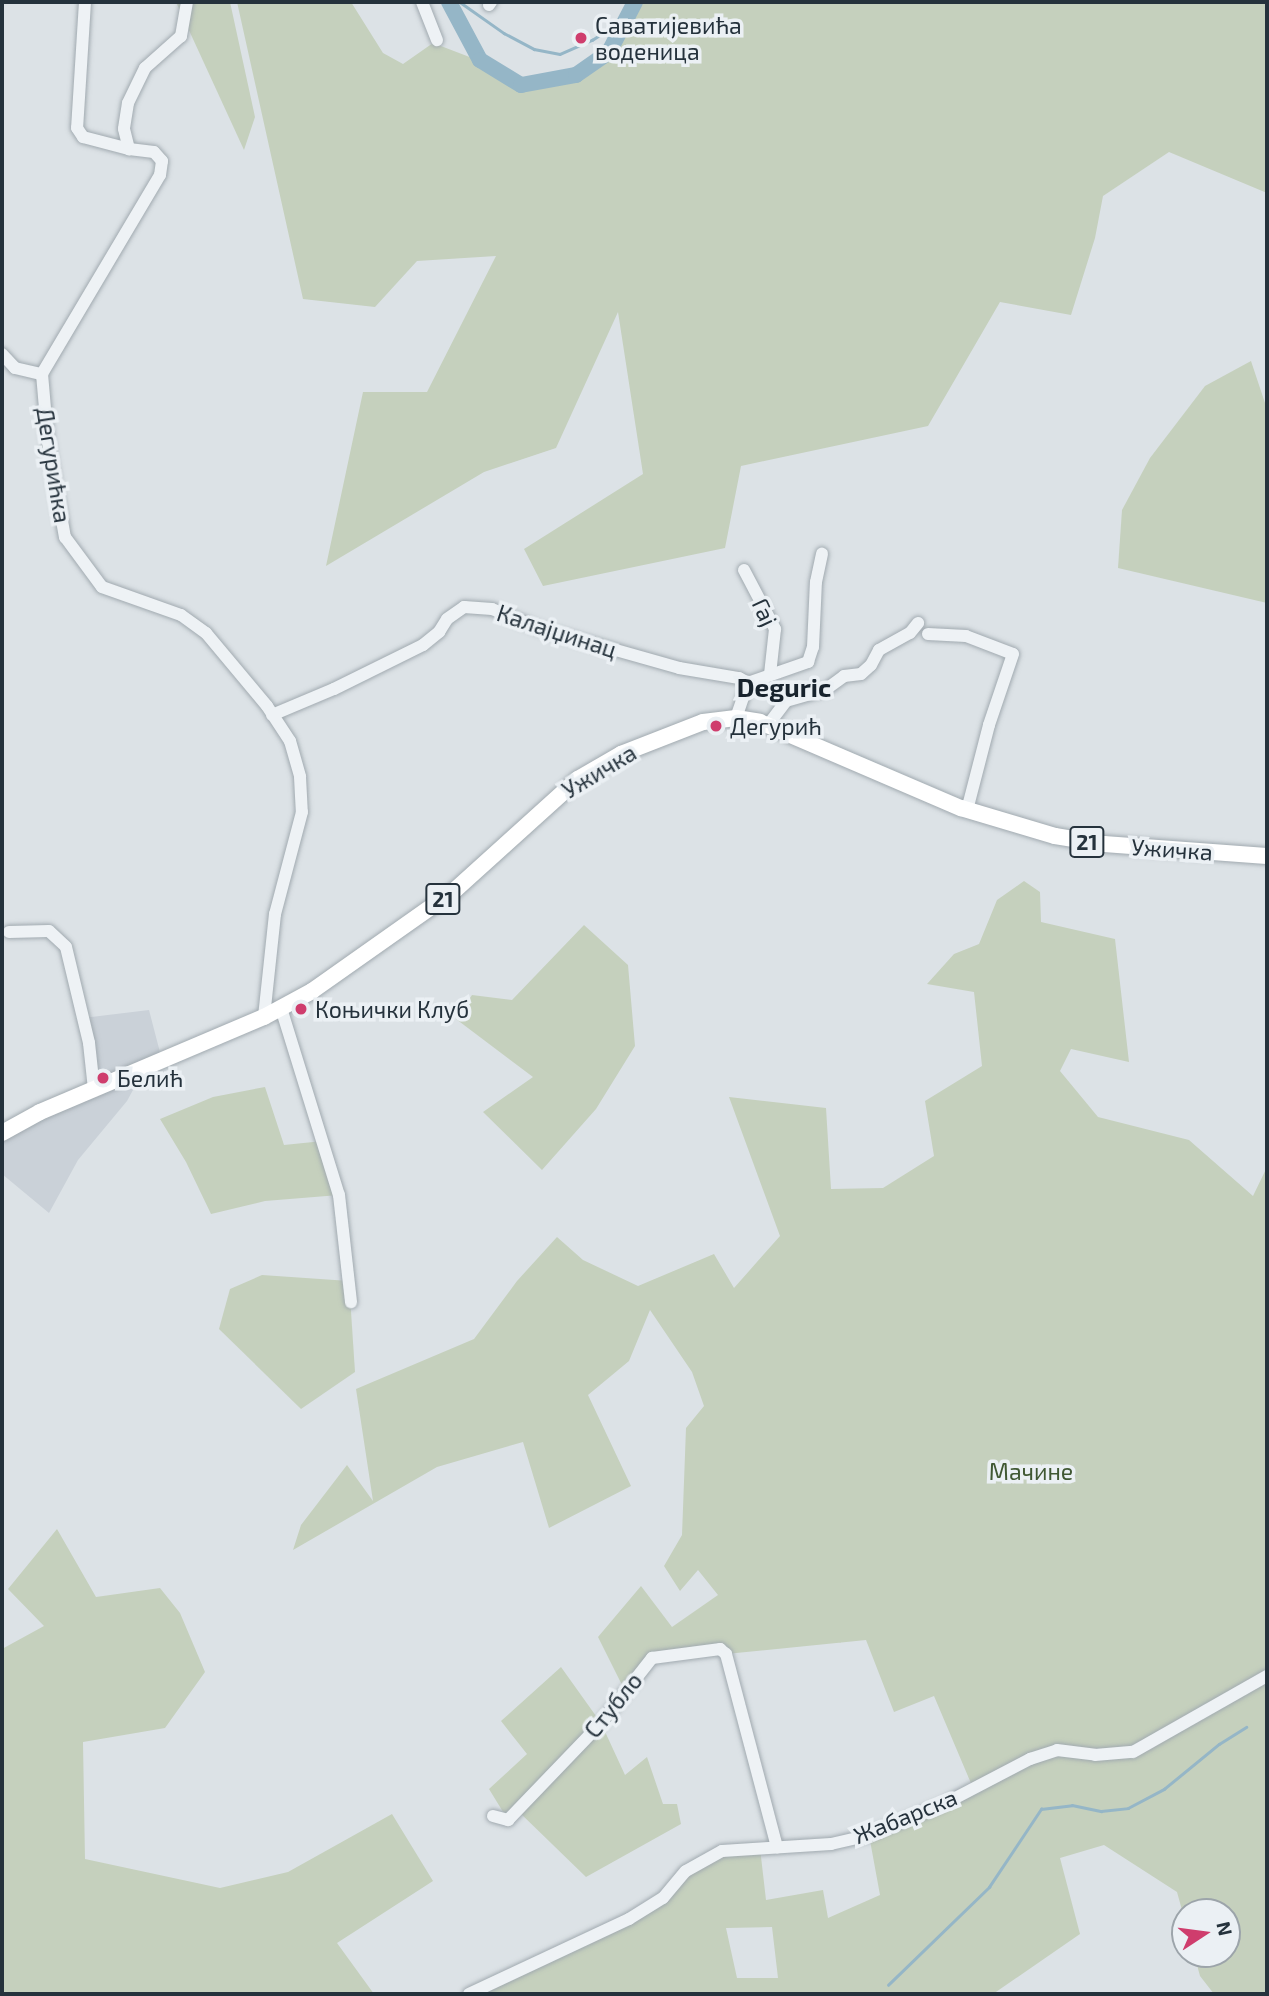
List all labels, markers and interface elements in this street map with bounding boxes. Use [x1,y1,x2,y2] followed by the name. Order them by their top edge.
[595,11,742,65] place label: Саватијевића воденица
[573,30,589,46] marker: Саватијевића воденица
[31,405,77,525] street label: Дегурићка
[747,594,783,630] street label: Гај
[494,599,620,663] street label: Калајџинац
[737,671,831,703] district label: Deguric
[730,712,822,740] place label: Дегурић
[708,718,724,734] marker: Дегурић
[557,738,641,804] street label: Ужичка
[1068,824,1106,860] road number: 21
[1130,832,1214,866] street label: Ужичка
[424,881,462,916] road number: 21
[315,995,469,1023] place label: Коњички Клуб
[293,1001,309,1017] marker: Коњички Клуб
[117,1064,183,1092] place label: Белић
[95,1070,111,1086] marker: Белић
[989,1457,1073,1485] park label: Мачине
[578,1667,648,1743] street label: Стубло
[849,1783,961,1849] street label: Жабарска
[1171,1898,1241,1968] north arrow
[1212,1919,1238,1938] text: N

